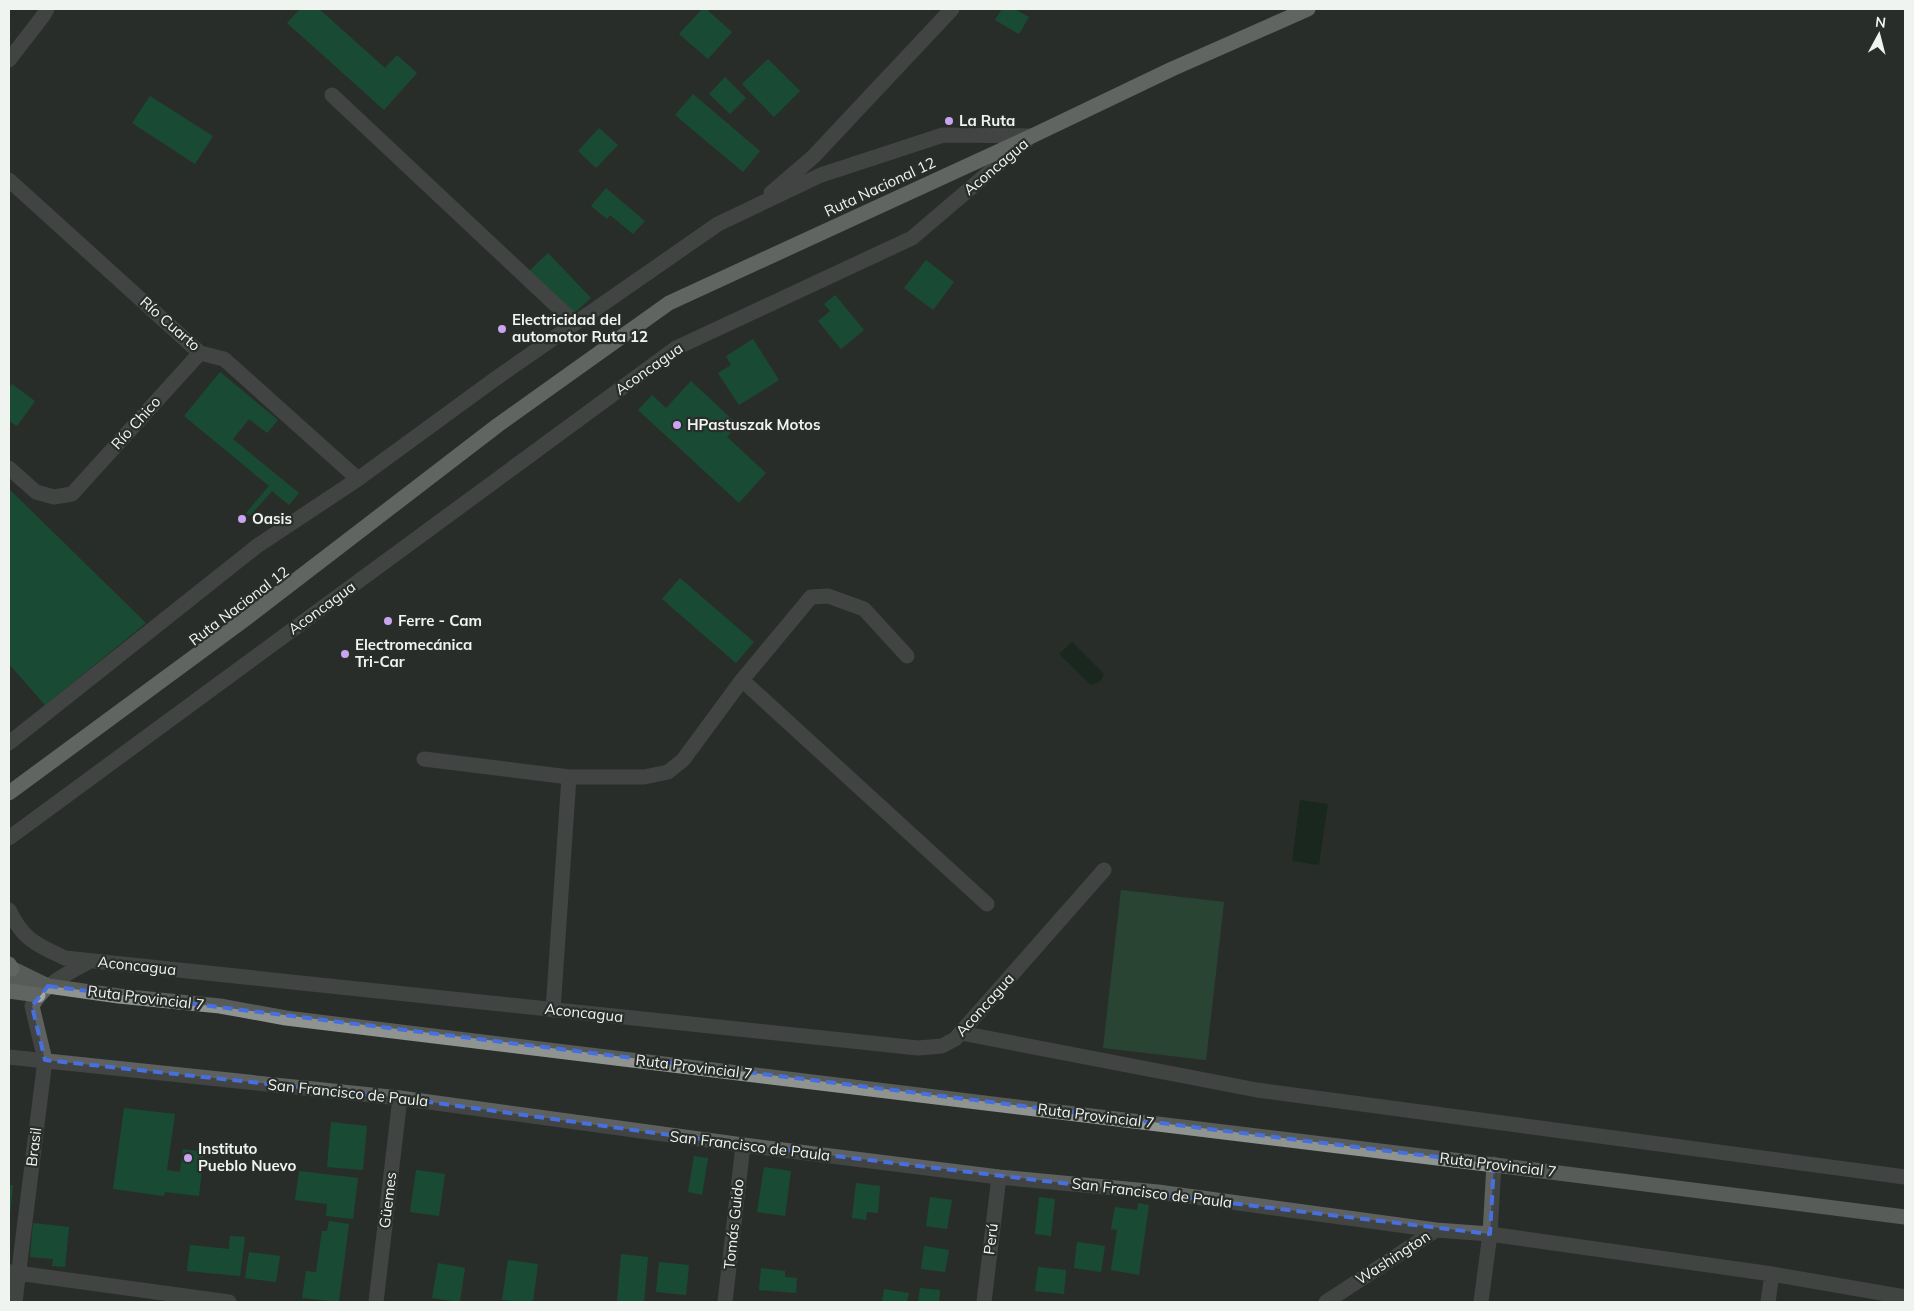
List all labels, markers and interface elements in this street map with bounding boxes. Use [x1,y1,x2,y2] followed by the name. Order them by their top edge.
[1854,10,1904,60] north arrow
[1874,13,1887,32] text: N
[959,111,1015,130] place label: La Ruta
[943,115,955,127] marker: La Ruta
[959,134,1032,199] street label: Aconcagua
[821,153,938,221] street label: Ruta Nacional 12
[136,292,204,355] street label: Río Cuarto
[512,310,648,346] place label: Electricidad del automotor Ruta 12
[496,323,508,335] marker: Electricidad del automotor Ruta 12
[611,338,686,399] street label: Aconcagua
[107,392,164,453] street label: Río Chico
[687,415,820,434] place label: HPastuszak Motos
[671,419,683,431] marker: HPastuszak Motos
[252,509,292,528] place label: Oasis
[236,513,248,525] marker: Oasis
[185,562,292,649] street label: Ruta Nacional 12
[284,577,359,638] street label: Aconcagua
[398,611,482,630] place label: Ferre - Cam
[382,615,394,627] marker: Ferre - Cam
[355,635,472,671] place label: Electromecánica Tri-Car
[339,648,351,660] marker: Electromecánica Tri-Car
[97,952,177,979] street label: Aconcagua
[951,969,1018,1040] street label: Aconcagua
[87,981,205,1014] street label: Ruta Provincial 7
[544,999,624,1026] street label: Aconcagua
[635,1050,753,1083] street label: Ruta Provincial 7
[267,1075,429,1110] street label: San Francisco de Paula
[1037,1099,1155,1132] street label: Ruta Provincial 7
[22,1126,45,1168] street label: Brasil
[669,1126,831,1165] street label: San Francisco de Paula
[198,1139,297,1175] place label: Instituto Pueblo Nuevo
[1439,1148,1557,1181] street label: Ruta Provincial 7
[182,1152,194,1164] marker: Instituto Pueblo Nuevo
[375,1171,400,1229] street label: Güemes
[1071,1173,1233,1212] street label: San Francisco de Paula
[719,1178,748,1270] street label: Tomás Guido
[979,1222,1002,1256] street label: Perú
[1352,1226,1434,1289] street label: Washington

